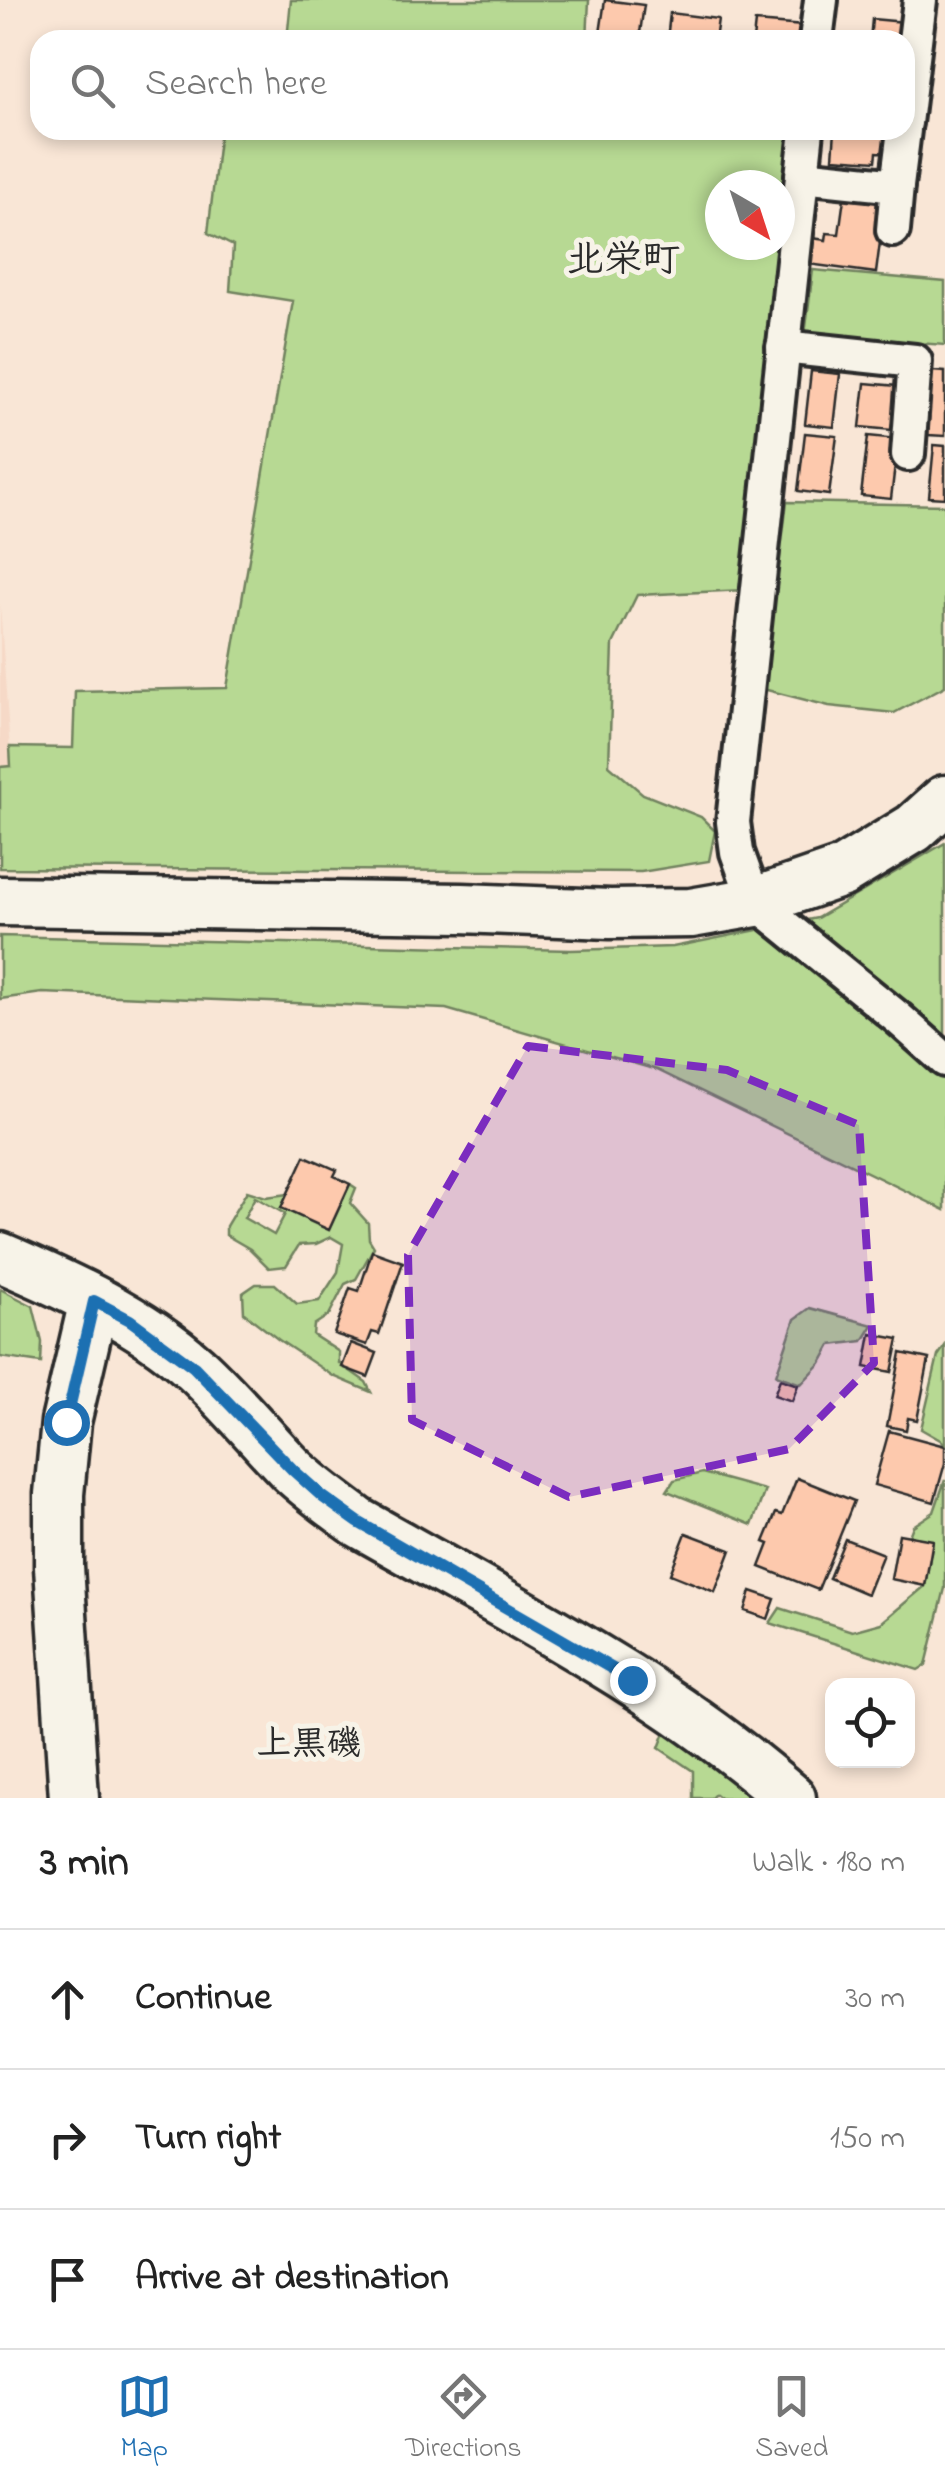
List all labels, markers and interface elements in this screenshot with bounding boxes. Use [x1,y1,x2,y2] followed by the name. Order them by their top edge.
[30,30,915,140] search box
[145,57,327,113] text: Search here
[65,58,120,113] icon: search
[705,170,795,260] north arrow
[566,234,680,290] district label: 北栄町
[44,1400,90,1446] route start
[610,1658,656,1704] route end
[825,1678,915,1768] map controls
[825,1678,915,1768] button: locate
[256,1720,362,1771] district label: 上黒磯
[40,1833,129,1894] text: 3 min
[752,1840,905,1887] text: Walk · 180 m
[135,1971,271,2027] text: Continue
[40,1972,95,2027] icon: ahead
[845,1976,905,2023] text: 30 m
[135,2111,281,2167] text: Turn right
[40,2112,95,2167] icon: right
[830,2116,905,2163] text: 150 m
[135,2251,449,2307] text: Arrive at destination
[40,2252,95,2307] icon: arrive
[117,2369,172,2470] tab: Map
[405,2369,522,2470] tab: Directions
[755,2369,828,2470] tab: Saved

